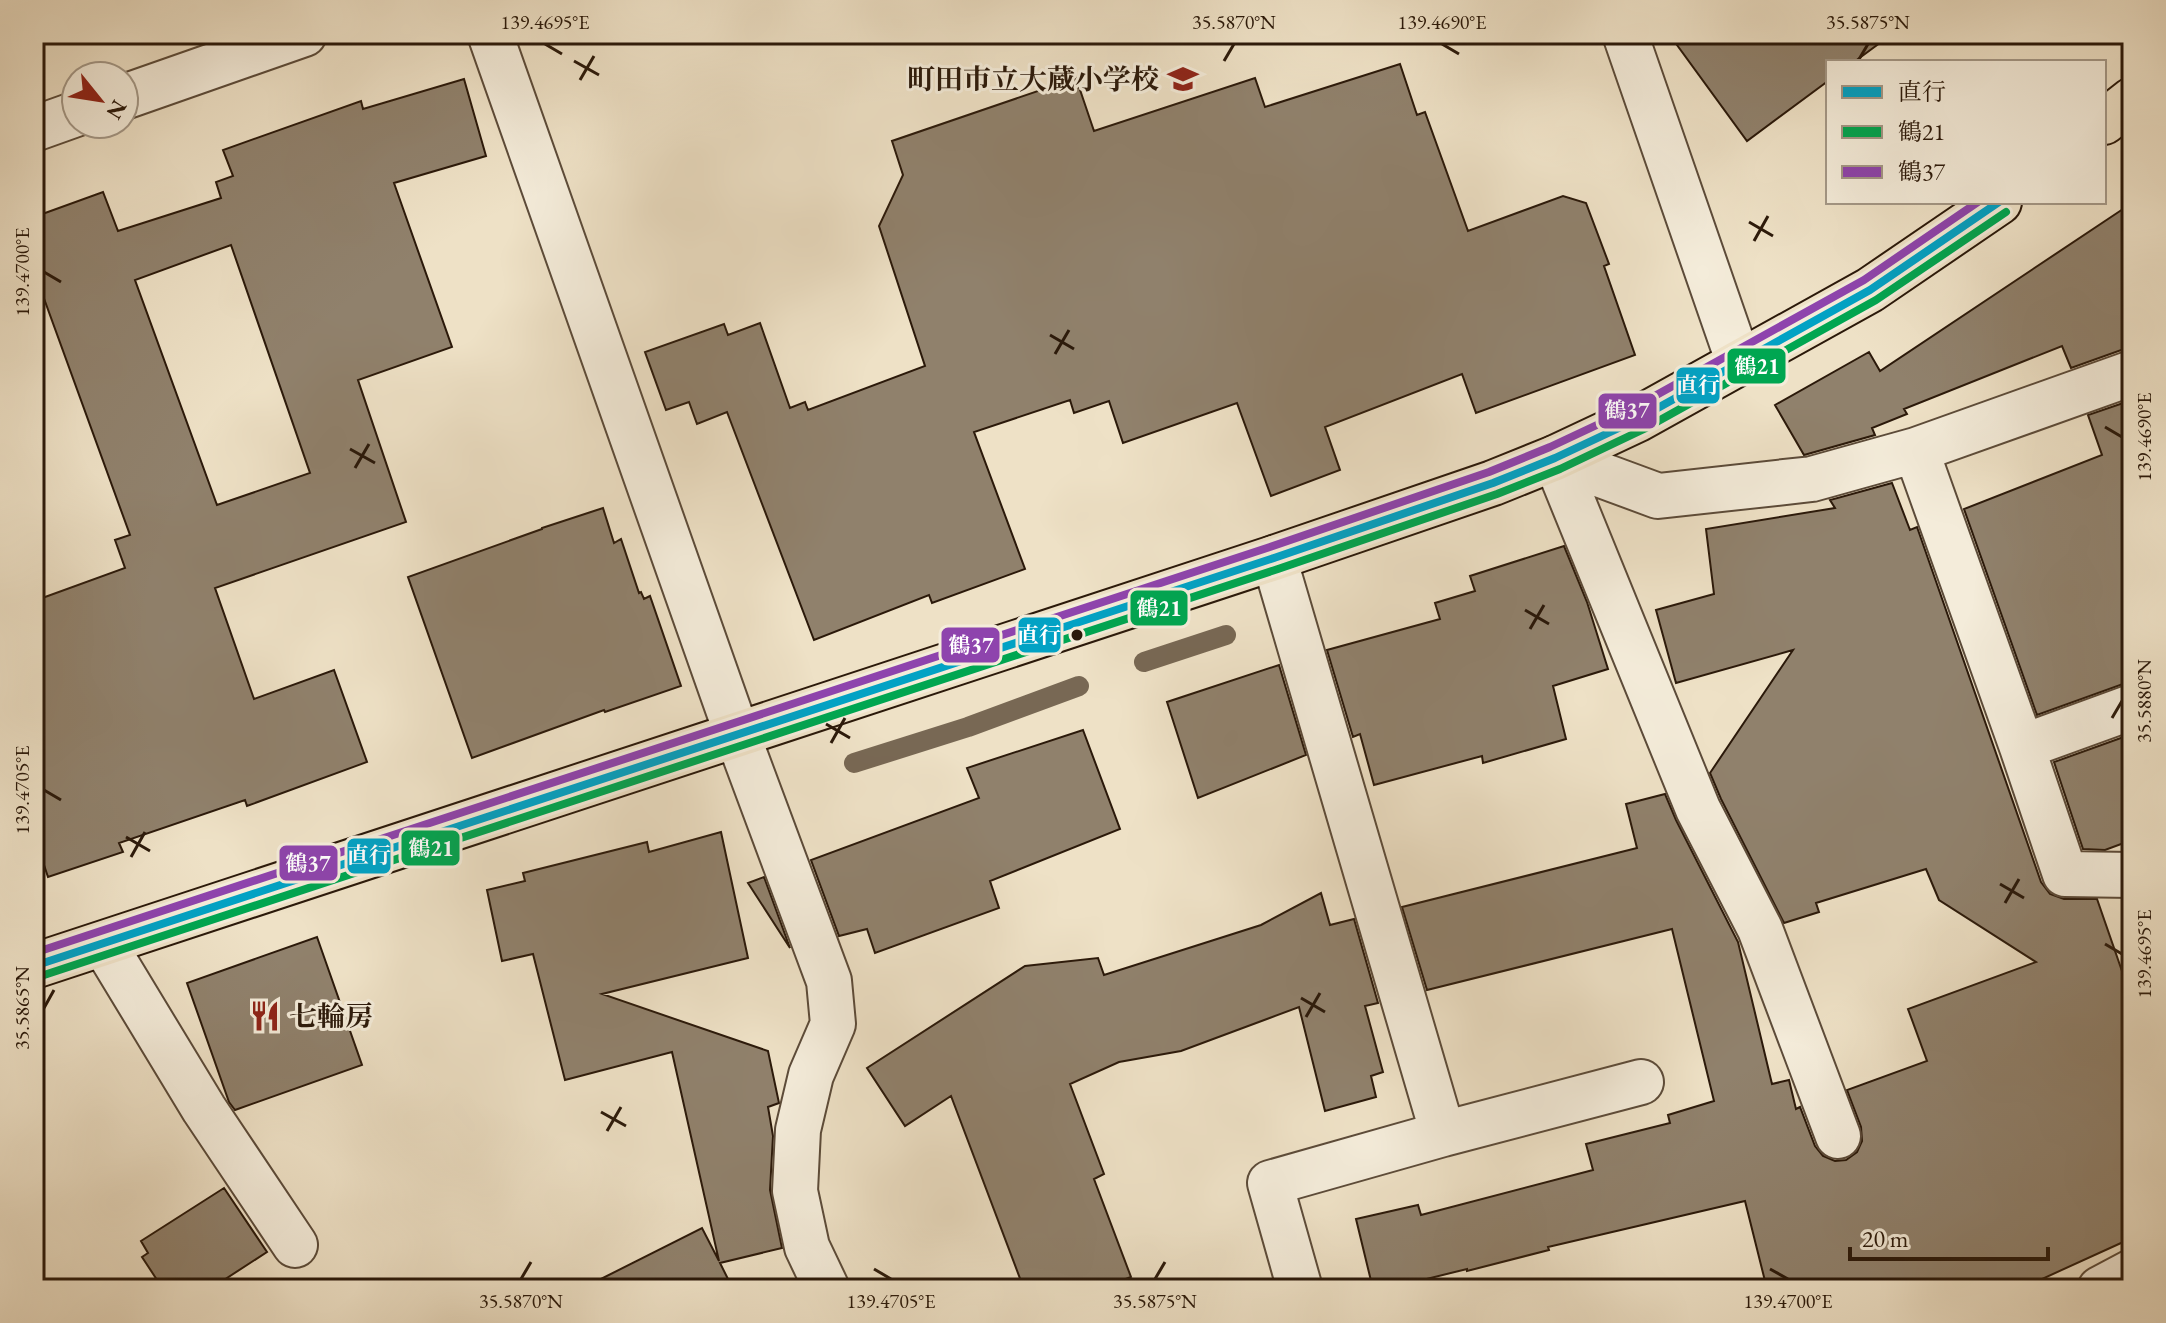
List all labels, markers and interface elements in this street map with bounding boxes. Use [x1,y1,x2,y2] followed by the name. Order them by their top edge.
[501,9,589,35] text: 139.4695°E
[1192,9,1276,35] text: 35.5870°N
[1398,9,1486,35] text: 139.4690°E
[1826,9,1910,35] text: 35.5875°N
[60,60,140,140] north arrow
[1826,60,2106,204] legend
[907,61,1159,97] place label: 町田市立大蔵小学校
[1166,62,1200,96] school or university icon: 町田市立大蔵小学校
[1898,76,1946,107] text: 直行
[100,95,134,125] text: N
[1898,116,1945,147] text: 鶴21
[1898,156,1946,187] text: 鶴37
[9,228,35,316] text: 139.4700°E
[1726,347,1787,385] line badge: 鶴21
[1734,352,1780,381] text: 鶴21
[1675,366,1721,405] line badge: 直行
[1676,371,1720,400] text: 直行
[1597,392,1658,430] line badge: 鶴37
[2131,393,2157,481] text: 139.4690°E
[1604,396,1650,425] text: 鶴37
[1129,589,1189,627] line badge: 鶴21
[1136,594,1182,623] text: 鶴21
[1017,616,1062,654] line badge: 直行
[1017,621,1061,650] text: 直行
[940,626,1001,664] line badge: 鶴37
[1069,627,1085,643] unlabelled marker
[948,631,994,660] text: 鶴37
[2131,659,2157,743] text: 35.5880°N
[9,746,35,834] text: 139.4705°E
[400,829,461,867] line badge: 鶴21
[408,834,454,863] text: 鶴21
[346,837,392,875] line badge: 直行
[347,841,391,870] text: 直行
[278,844,339,882] line badge: 鶴37
[285,849,331,878] text: 鶴37
[2131,910,2157,998] text: 139.4695°E
[9,966,35,1050] text: 35.5865°N
[289,998,373,1034] place label: 七輪房
[248,999,282,1033] restaurant icon: 七輪房
[1850,1211,2048,1261] scale bar
[1862,1223,1909,1254] text: 20 m
[479,1288,563,1314] text: 35.5870°N
[847,1288,935,1314] text: 139.4705°E
[1113,1288,1197,1314] text: 35.5875°N
[1744,1288,1832,1314] text: 139.4700°E

